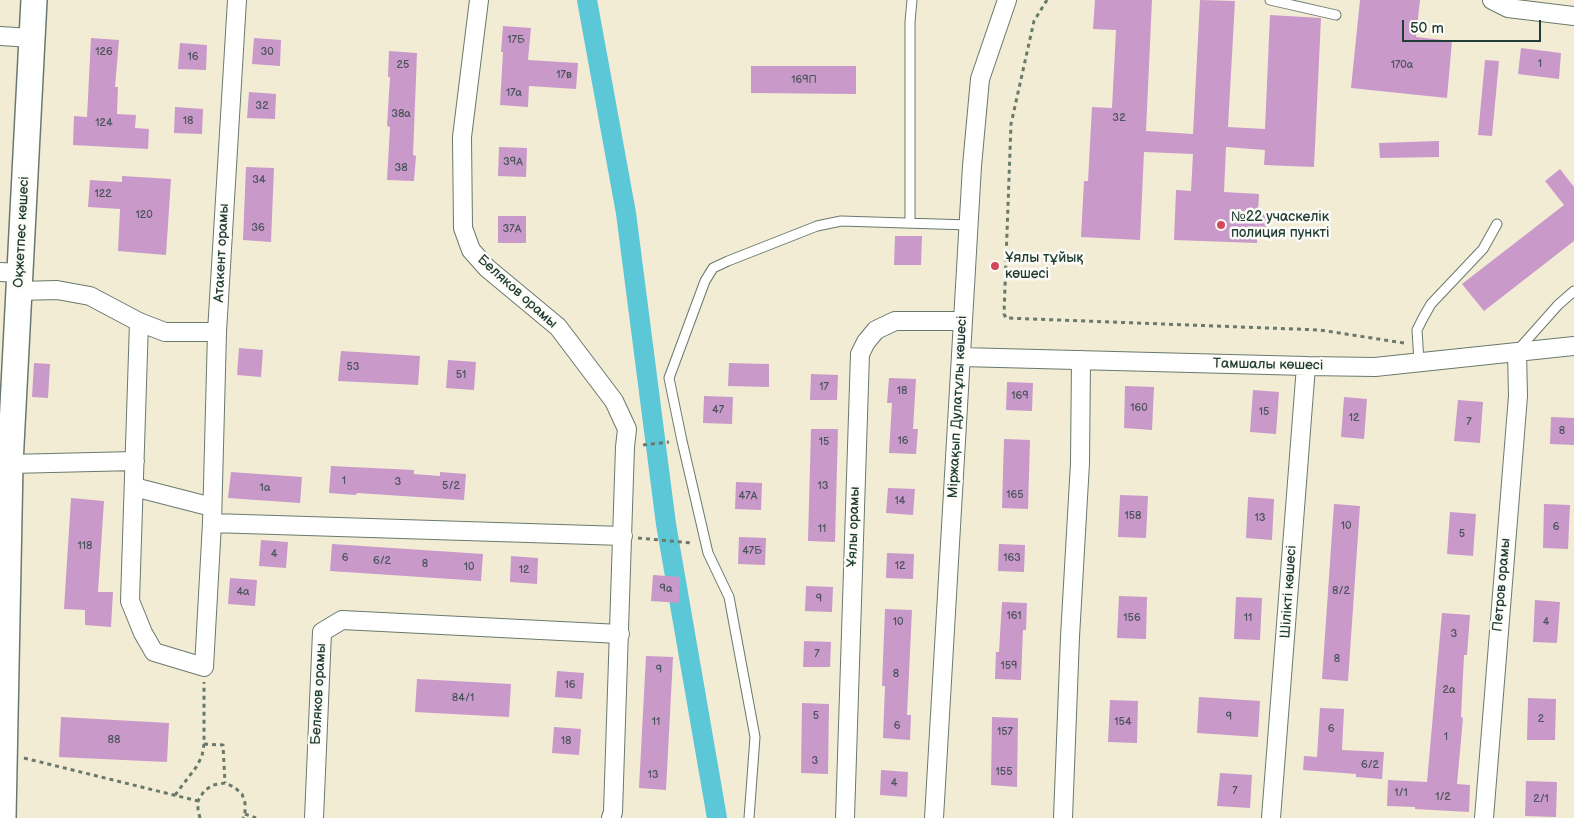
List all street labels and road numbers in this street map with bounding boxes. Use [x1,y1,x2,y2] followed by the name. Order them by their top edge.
[11,176,33,288] street label: Оқжетпес көшесі
[211,203,233,303] street label: Атакент орамы
[474,252,560,332] street label: Беляков орамы
[945,315,971,499] street label: Міржақып Дулатұлы көшесі
[1213,356,1323,374] street label: Тамшалы көшесі
[844,486,864,568] street label: Ұялы орамы
[1490,538,1514,632] street label: Петров орамы
[1277,545,1301,639] street label: Шілікті көшесі
[308,643,330,745] street label: Беляков орамы

